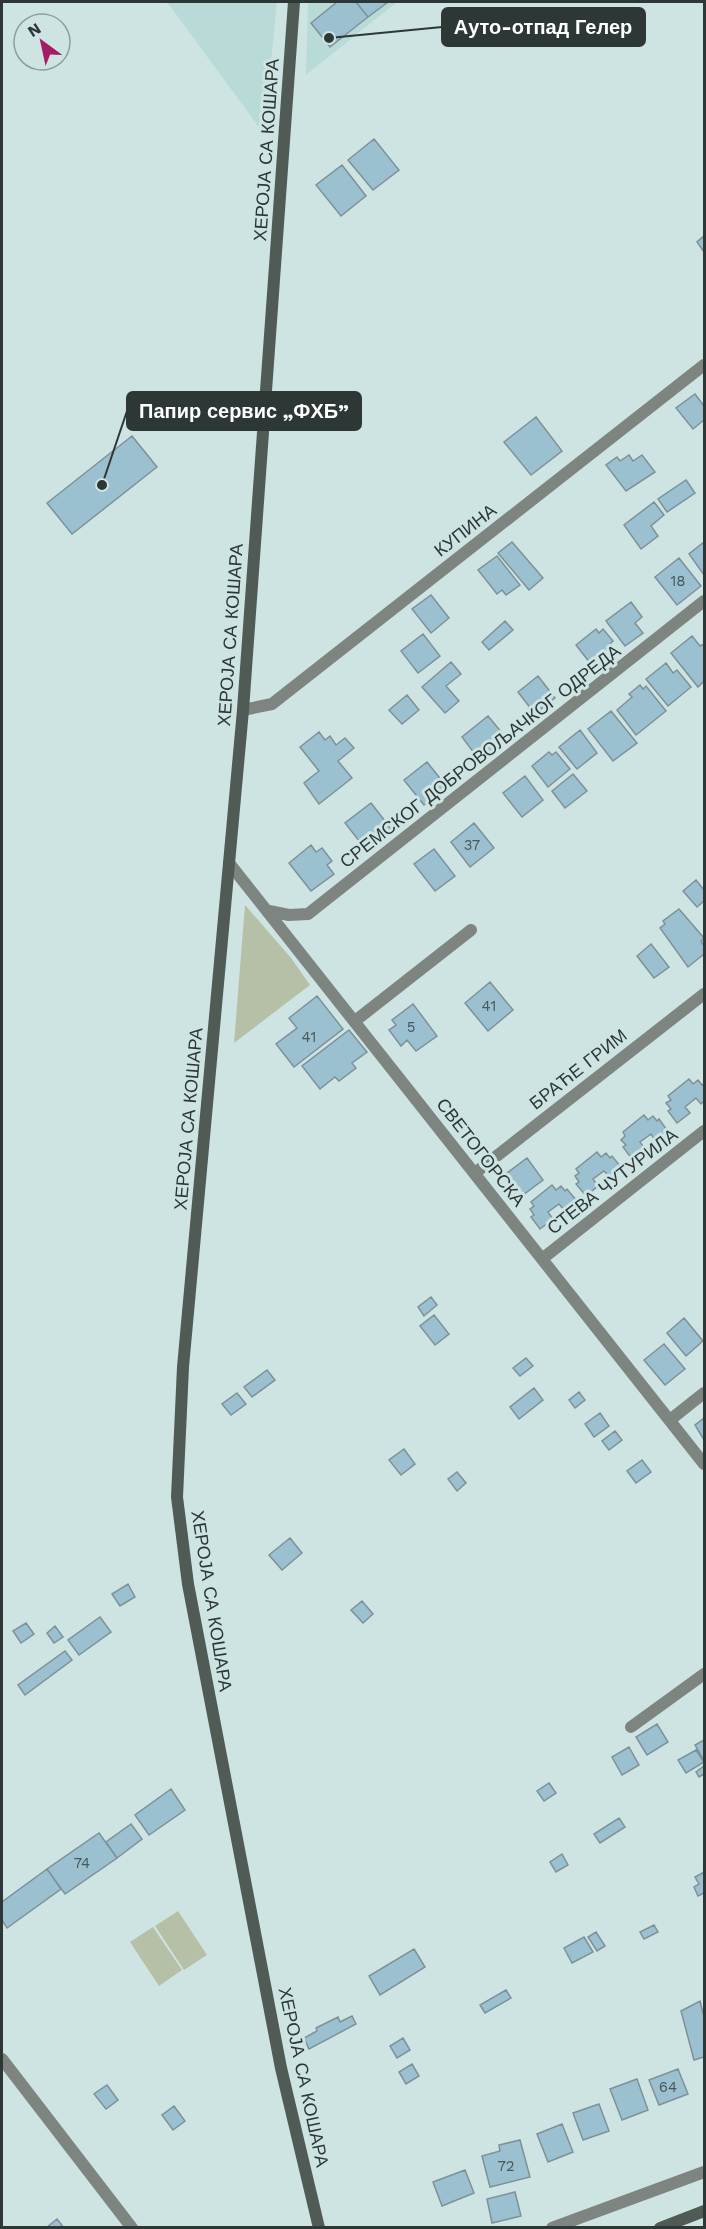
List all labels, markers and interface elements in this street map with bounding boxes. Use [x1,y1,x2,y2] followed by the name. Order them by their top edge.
[442,8,645,46] callout: Ауто-отпад Гелер
[12,12,72,72] north arrow
[454,15,632,39] text: Ауто-отпад Гелер
[24,19,44,41] text: N
[249,58,283,242] street label: ХЕРОЈА СА КОШАРА
[127,392,361,430] callout: Папир сервис „ФХБ”
[139,399,349,423] text: Папир сервис „ФХБ”
[430,499,500,561] street label: КУПИНА
[213,543,247,727] street label: ХЕРОЈА СА КОШАРА
[670,572,686,590] house number: 18
[336,640,624,872] street label: СРЕМСКОГ ДОБРОВОЉАЧКОГ ОДРЕДА
[464,836,480,854] house number: 37
[482,997,496,1015] house number: 41
[407,1018,415,1036] house number: 5
[525,1024,631,1114] street label: БРАЋЕ ГРИМ
[170,1027,206,1211] street label: ХЕРОЈА СА КОШАРА
[302,1028,316,1046] house number: 41
[432,1094,530,1210] street label: СВЕТОГОРСКА
[543,1124,681,1238] street label: СТЕВА ЧУТУРИЛА
[187,1509,237,1693] street label: ХЕРОЈА СА КОШАРА
[74,1854,90,1872] house number: 74
[275,1985,333,2169] street label: ХЕРОЈА СА КОШАРА
[659,2078,677,2096] house number: 64
[497,2157,515,2175] house number: 72

